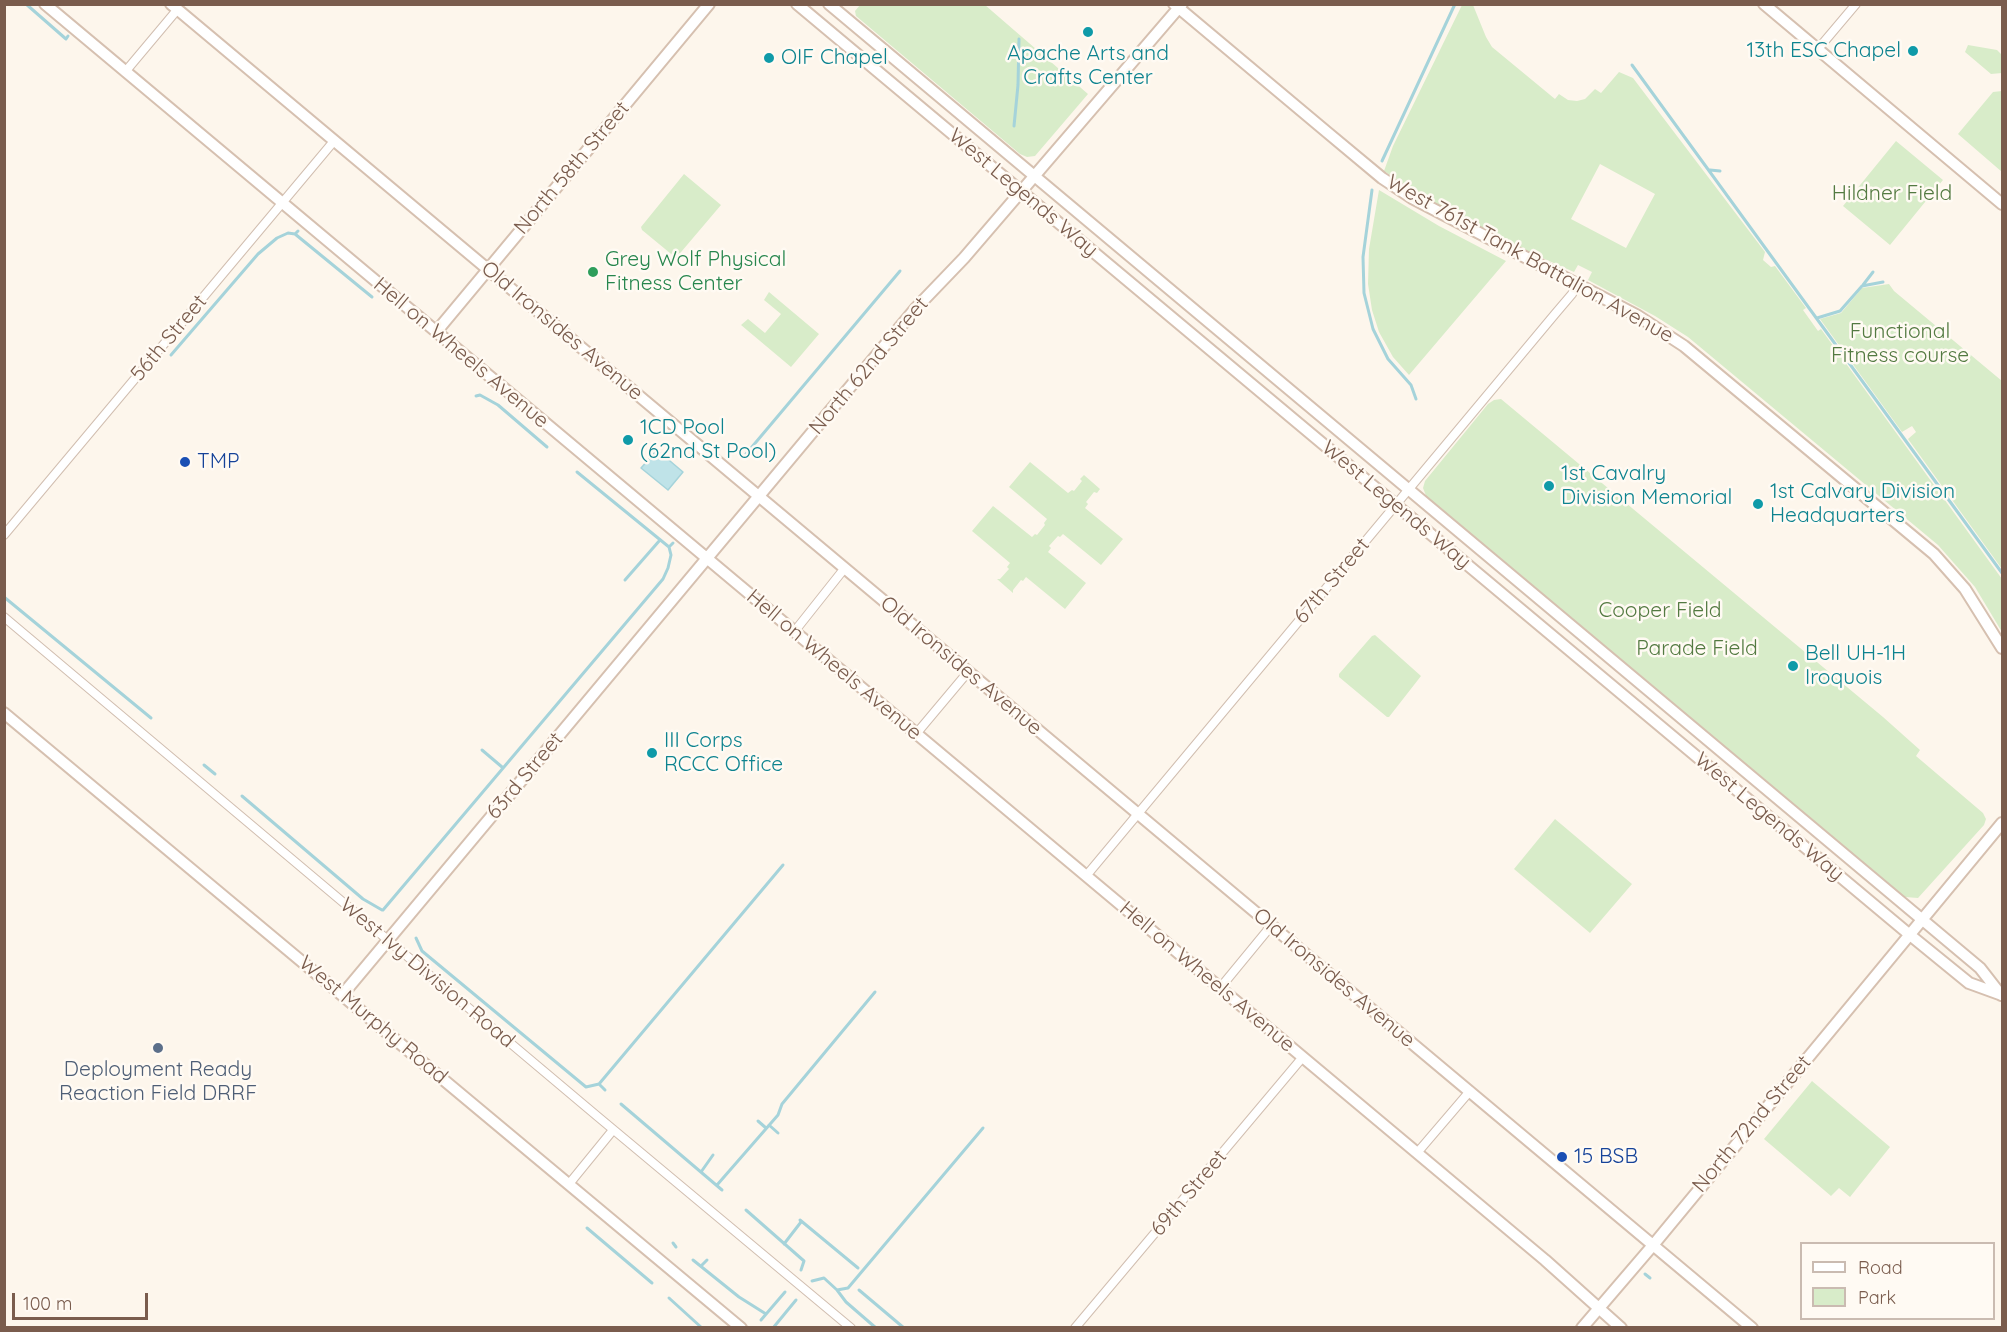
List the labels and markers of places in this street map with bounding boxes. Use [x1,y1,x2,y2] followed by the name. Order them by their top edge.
[1081,25,1095,39] marker: Apache Arts and Crafts Center
[1746,38,1901,64] place label: 13th ESC Chapel
[1007,41,1169,91] place label: Apache Arts and Crafts Center
[1906,44,1920,58] marker: 13th ESC Chapel
[781,45,888,71] place label: OIF Chapel
[762,51,776,65] marker: OIF Chapel
[605,247,786,297] place label: Grey Wolf Physical Fitness Center
[586,265,600,279] marker: Grey Wolf Physical Fitness Center
[640,415,776,465] place label: 1CD Pool (62nd St Pool)
[621,433,635,447] marker: 1CD Pool (62nd St Pool)
[197,449,240,475] place label: TMP
[178,455,192,469] marker: TMP
[1561,461,1732,511] place label: 1st Cavalry Division Memorial
[1542,479,1556,493] marker: 1st Cavalry Division Memorial
[1770,479,1955,529] place label: 1st Calvary Division Headquarters
[1751,497,1765,511] marker: 1st Calvary Division Headquarters
[1805,641,1906,691] place label: Bell UH-1H Iroquois
[1786,659,1800,673] marker: Bell UH-1H Iroquois
[664,728,783,778] place label: III Corps RCCC Office
[645,746,659,760] marker: III Corps RCCC Office
[151,1041,165,1055] marker: Deployment Ready Reaction Field DRRF
[59,1057,257,1107] place label: Deployment Ready Reaction Field DRRF
[1574,1144,1638,1170] place label: 15 BSB
[1555,1150,1569,1164] marker: 15 BSB

